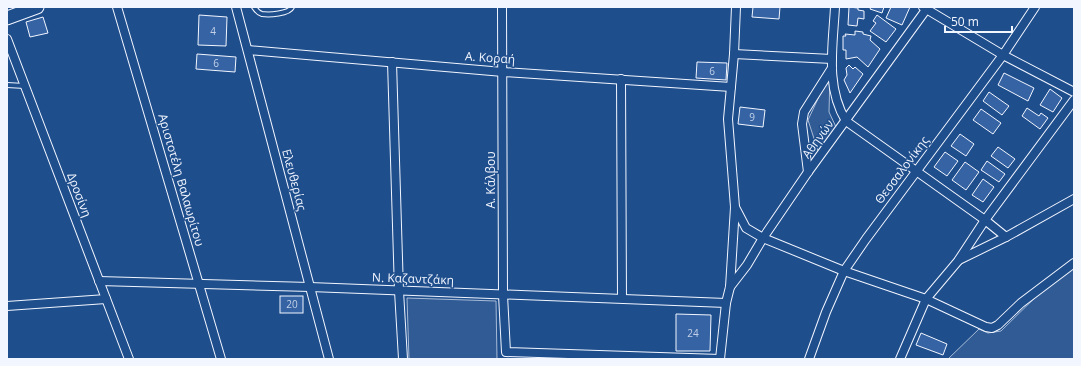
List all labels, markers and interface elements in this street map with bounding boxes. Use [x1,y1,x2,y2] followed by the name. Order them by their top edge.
[945,8,1012,34] scale bar
[951,13,979,30] text: 50 m
[210,24,216,38] house number: 4
[464,47,516,68] street label: Α. Κοραή
[213,56,219,70] house number: 6
[709,64,715,78] house number: 6
[749,110,755,124] house number: 9
[154,112,209,248] street label: Αριστοτέλη Βαλαωρίτου
[798,116,837,162] street label: Αθηνών
[871,132,933,207] street label: Θεσσαλονίκης
[278,147,311,213] street label: Ελευθερίας
[482,151,499,209] street label: A. Κάλβου
[63,170,96,220] street label: Δροσίνη
[372,269,454,288] street label: Ν. Καζαντζάκη
[286,297,298,311] house number: 20
[687,326,699,340] house number: 24

